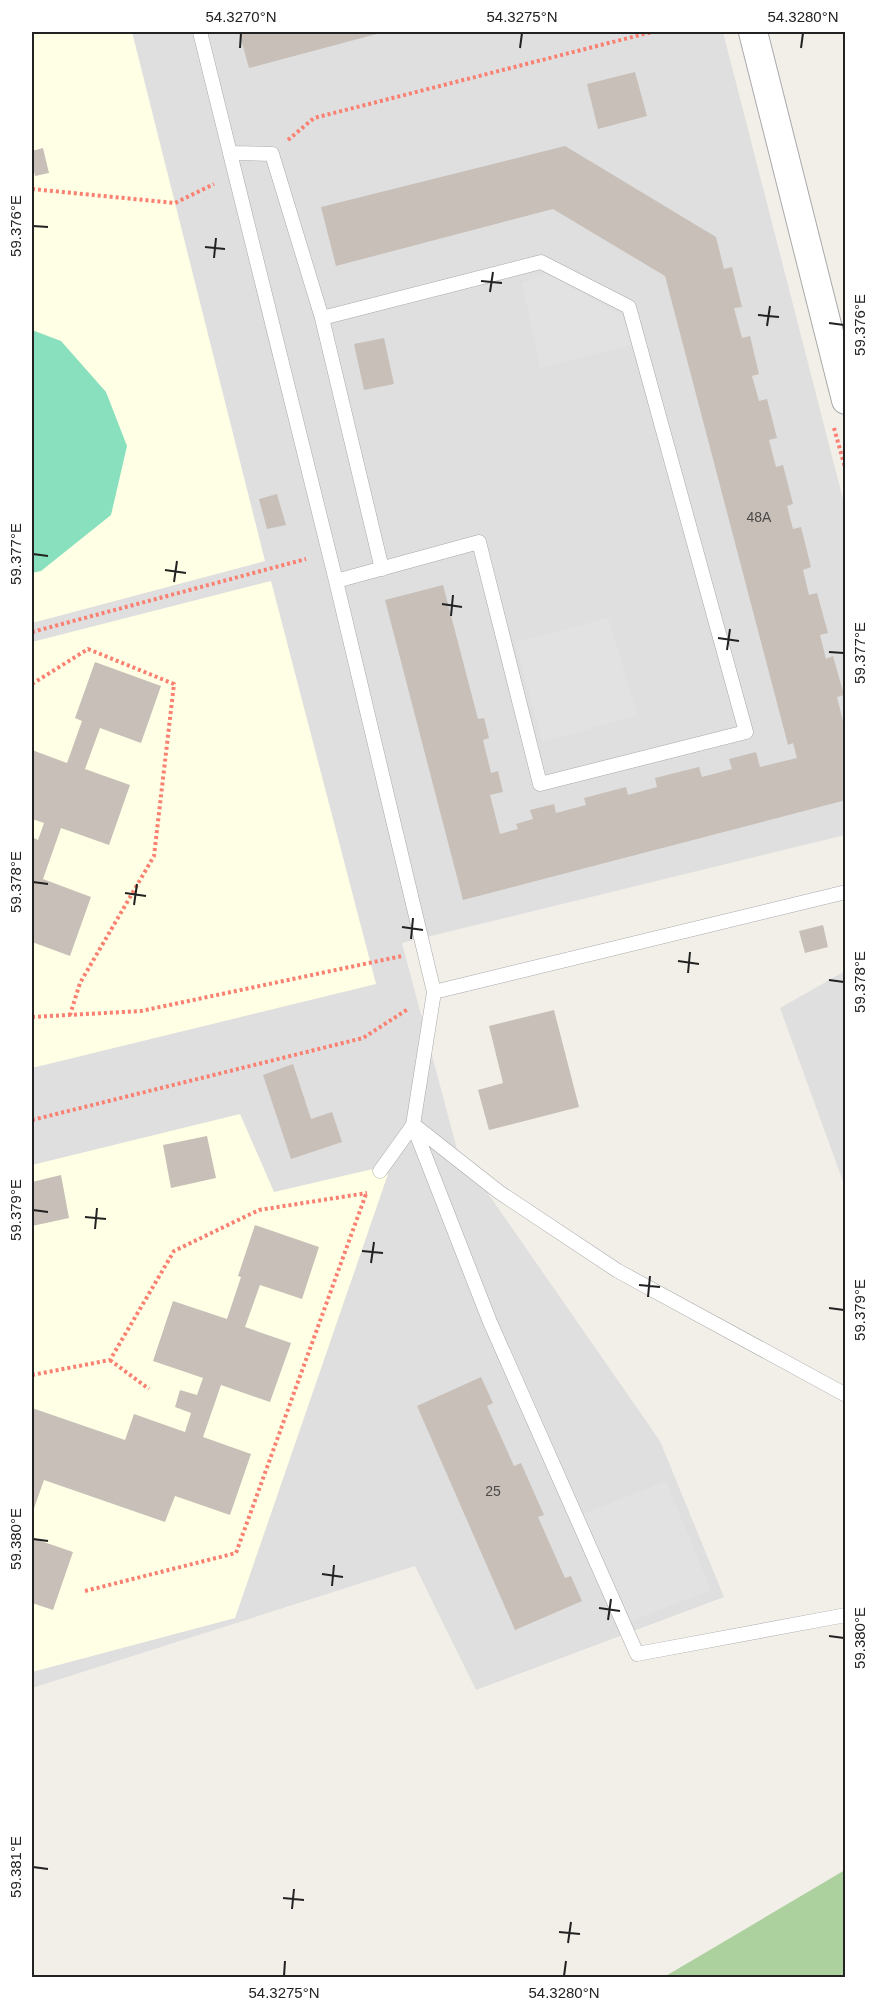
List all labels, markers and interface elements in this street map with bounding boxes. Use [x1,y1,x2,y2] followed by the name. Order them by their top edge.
[205,8,277,25] text: 54.3270°N
[486,8,558,25] text: 54.3275°N
[767,8,839,25] text: 54.3280°N
[7,195,24,257] text: 59.376°E
[851,294,868,356] text: 59.376°E
[747,509,772,525] house number: 48А
[7,523,24,585] text: 59.377°E
[851,622,868,684] text: 59.377°E
[7,851,24,913] text: 59.378°E
[851,951,868,1013] text: 59.378°E
[7,1179,24,1241] text: 59.379°E
[851,1279,868,1341] text: 59.379°E
[485,1483,501,1499] house number: 25
[7,1508,24,1570] text: 59.380°E
[851,1607,868,1669] text: 59.380°E
[7,1836,24,1898] text: 59.381°E
[248,1984,320,2001] text: 54.3275°N
[528,1984,600,2001] text: 54.3280°N

